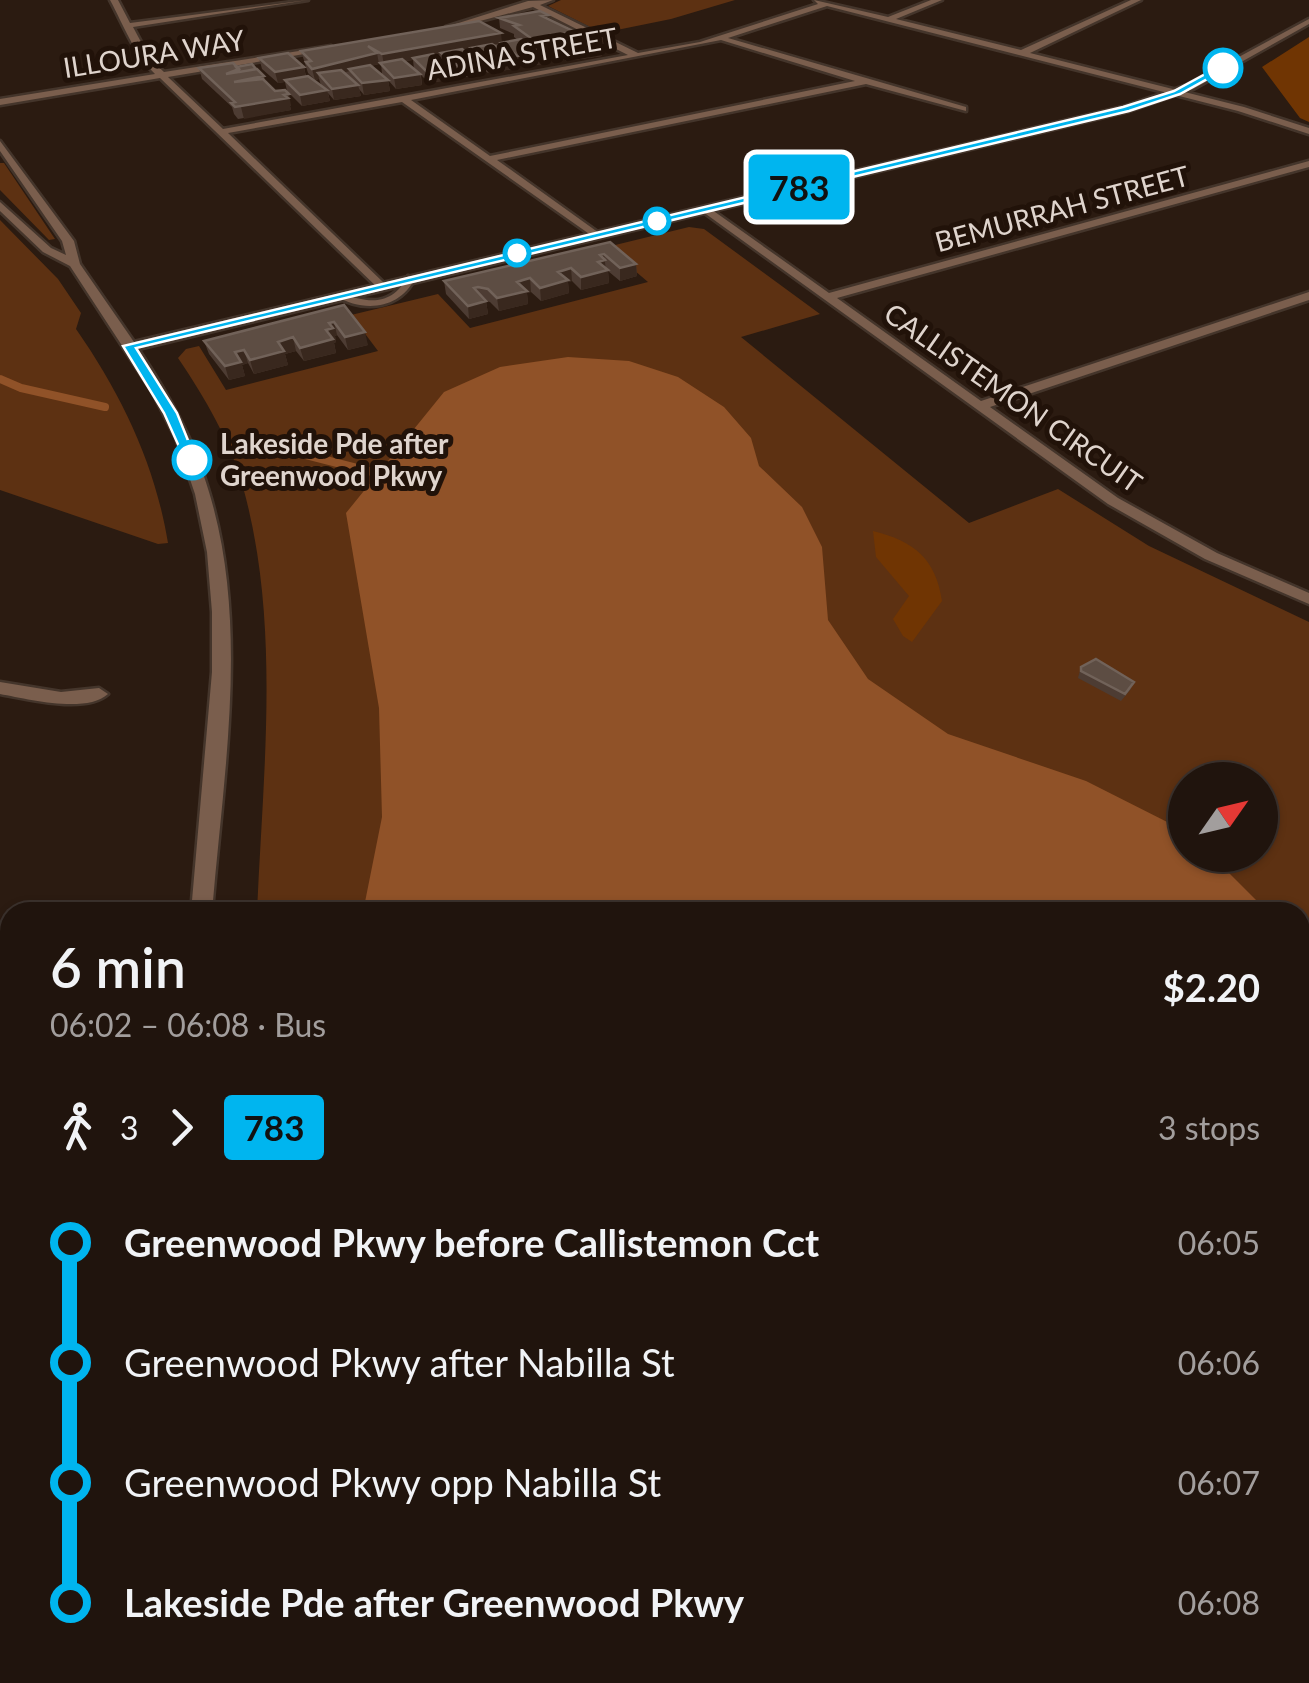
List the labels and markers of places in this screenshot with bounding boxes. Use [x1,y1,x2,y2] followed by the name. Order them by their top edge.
[1204,49,1242,87] unlabelled marker
[644,208,670,234] unlabelled marker
[504,240,530,266] unlabelled marker
[220,426,449,492] place label: Lakeside Pde after Greenwood Pkwy
[173,441,211,479] marker: Lakeside Pde after Greenwood Pkwy

